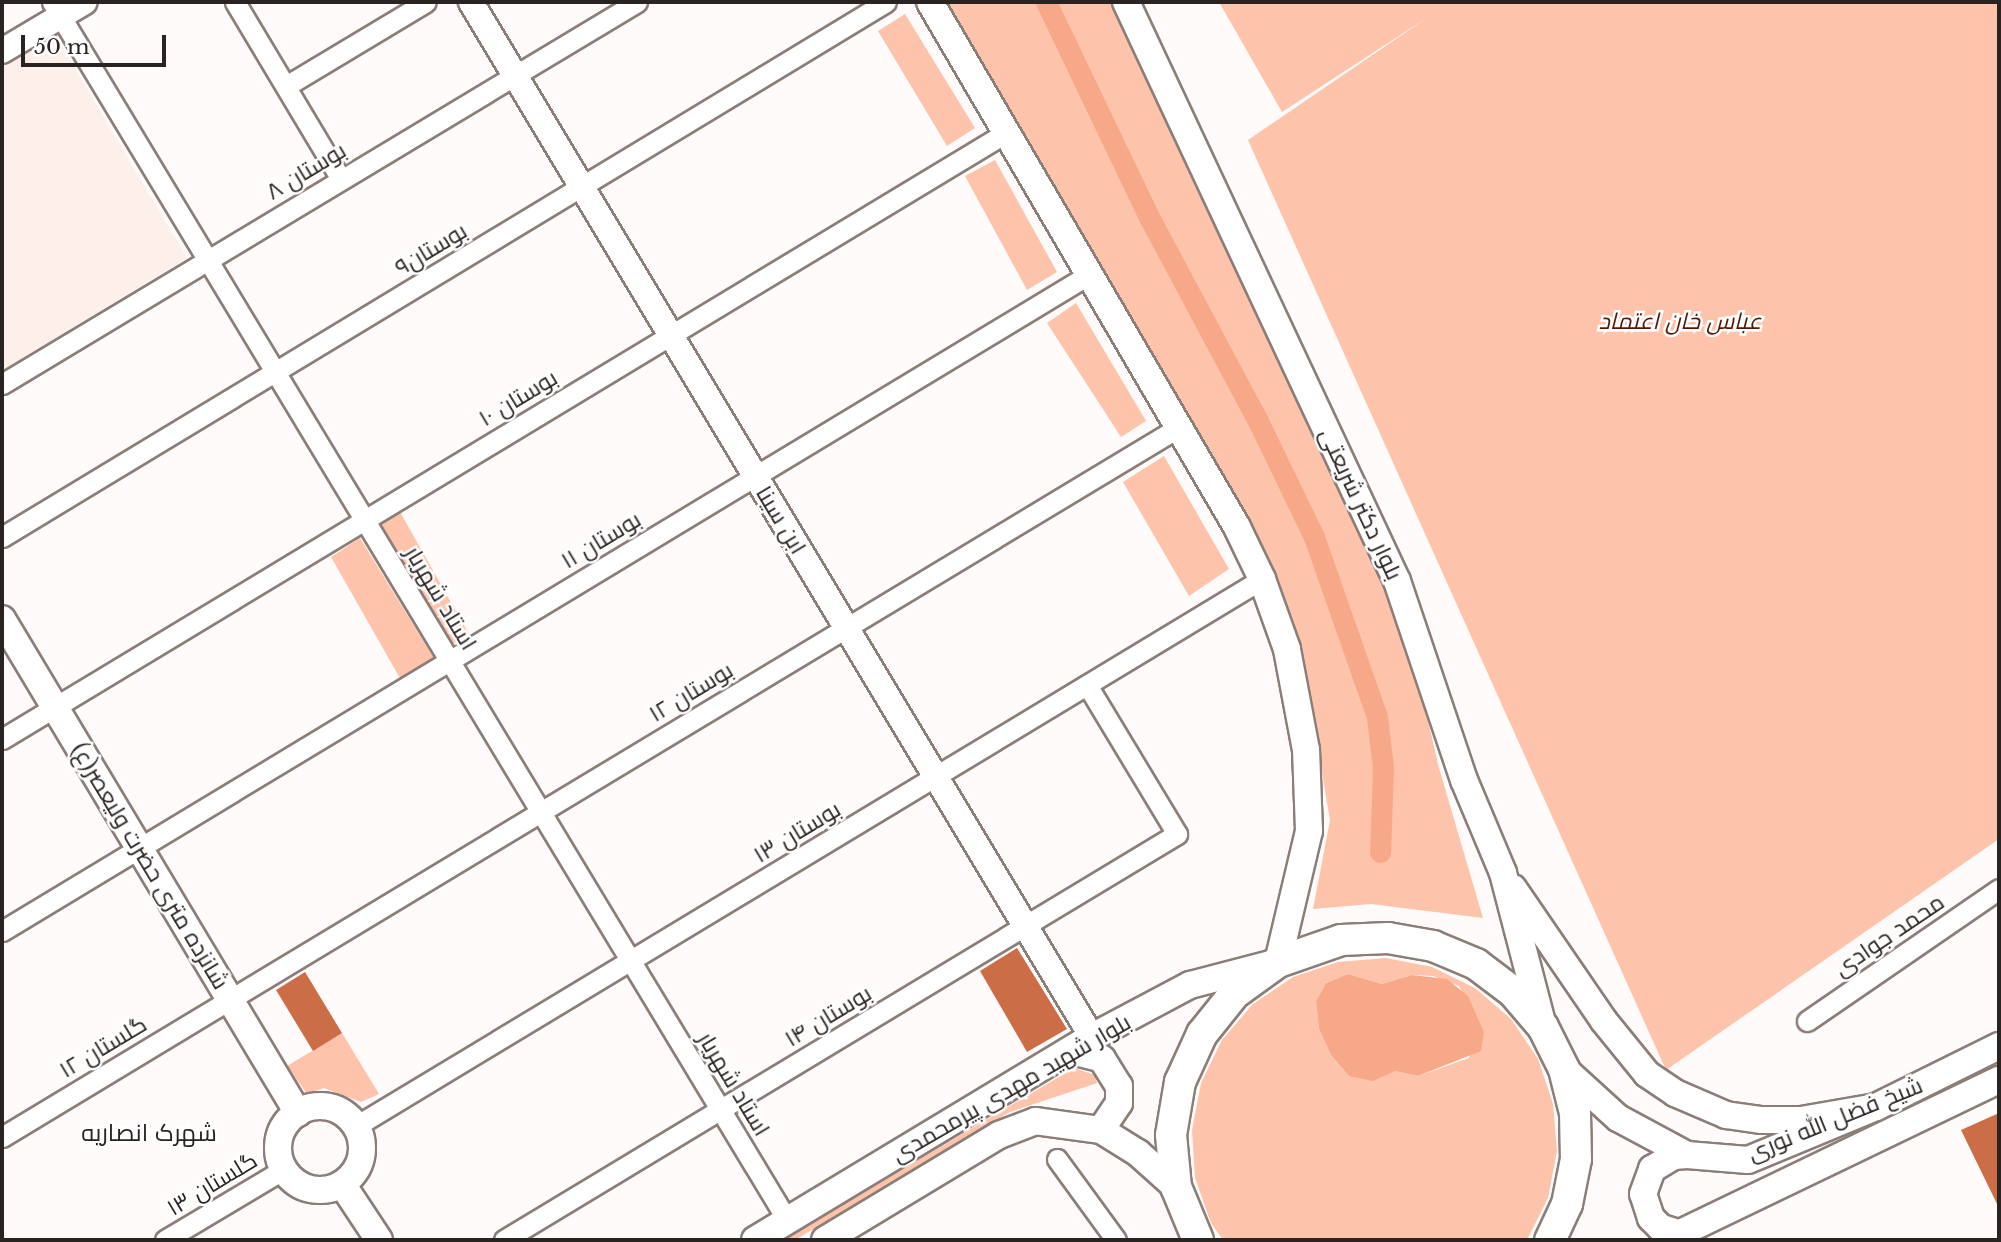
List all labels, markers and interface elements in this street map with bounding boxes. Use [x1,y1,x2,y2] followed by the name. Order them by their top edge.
[24,21,170,65] scale bar
[34,34,89,60] text: 50 m
[261,136,351,206] street label: بوستان ۸
[390,217,472,281] street label: بوستان۹
[1599,307,1761,335] park label: عباس خان اعتماد
[474,364,562,432] street label: بوستان ۱۰
[1314,424,1408,584] street label: بلوار دکتر شریعتی
[750,481,812,559] street label: ابن سینا
[556,505,646,575] street label: بوستان ۱۱
[399,541,483,655] street label: استاد شهریار
[644,656,738,728] street label: بوستان ۱۲
[65,738,235,994] street label: شانزده متری حضرت ولیعصر(ع)
[749,795,845,869] street label: بوستان ۱۳
[1829,888,1949,982] street label: محمد جوادی
[780,979,876,1053] street label: بوستان ۱۴
[887,1008,1135,1168] street label: بلوار شهید مهدی پیرمحمدی
[54,1010,152,1084] street label: گلستان ۱۲
[692,1027,776,1141] street label: استاد شهریار
[1744,1071,1926,1167] street label: شیخ فضل الله نوری
[81,1119,217,1147] district label: شهرک انصاریه
[162,1146,262,1222] street label: گلستان ۱۳

